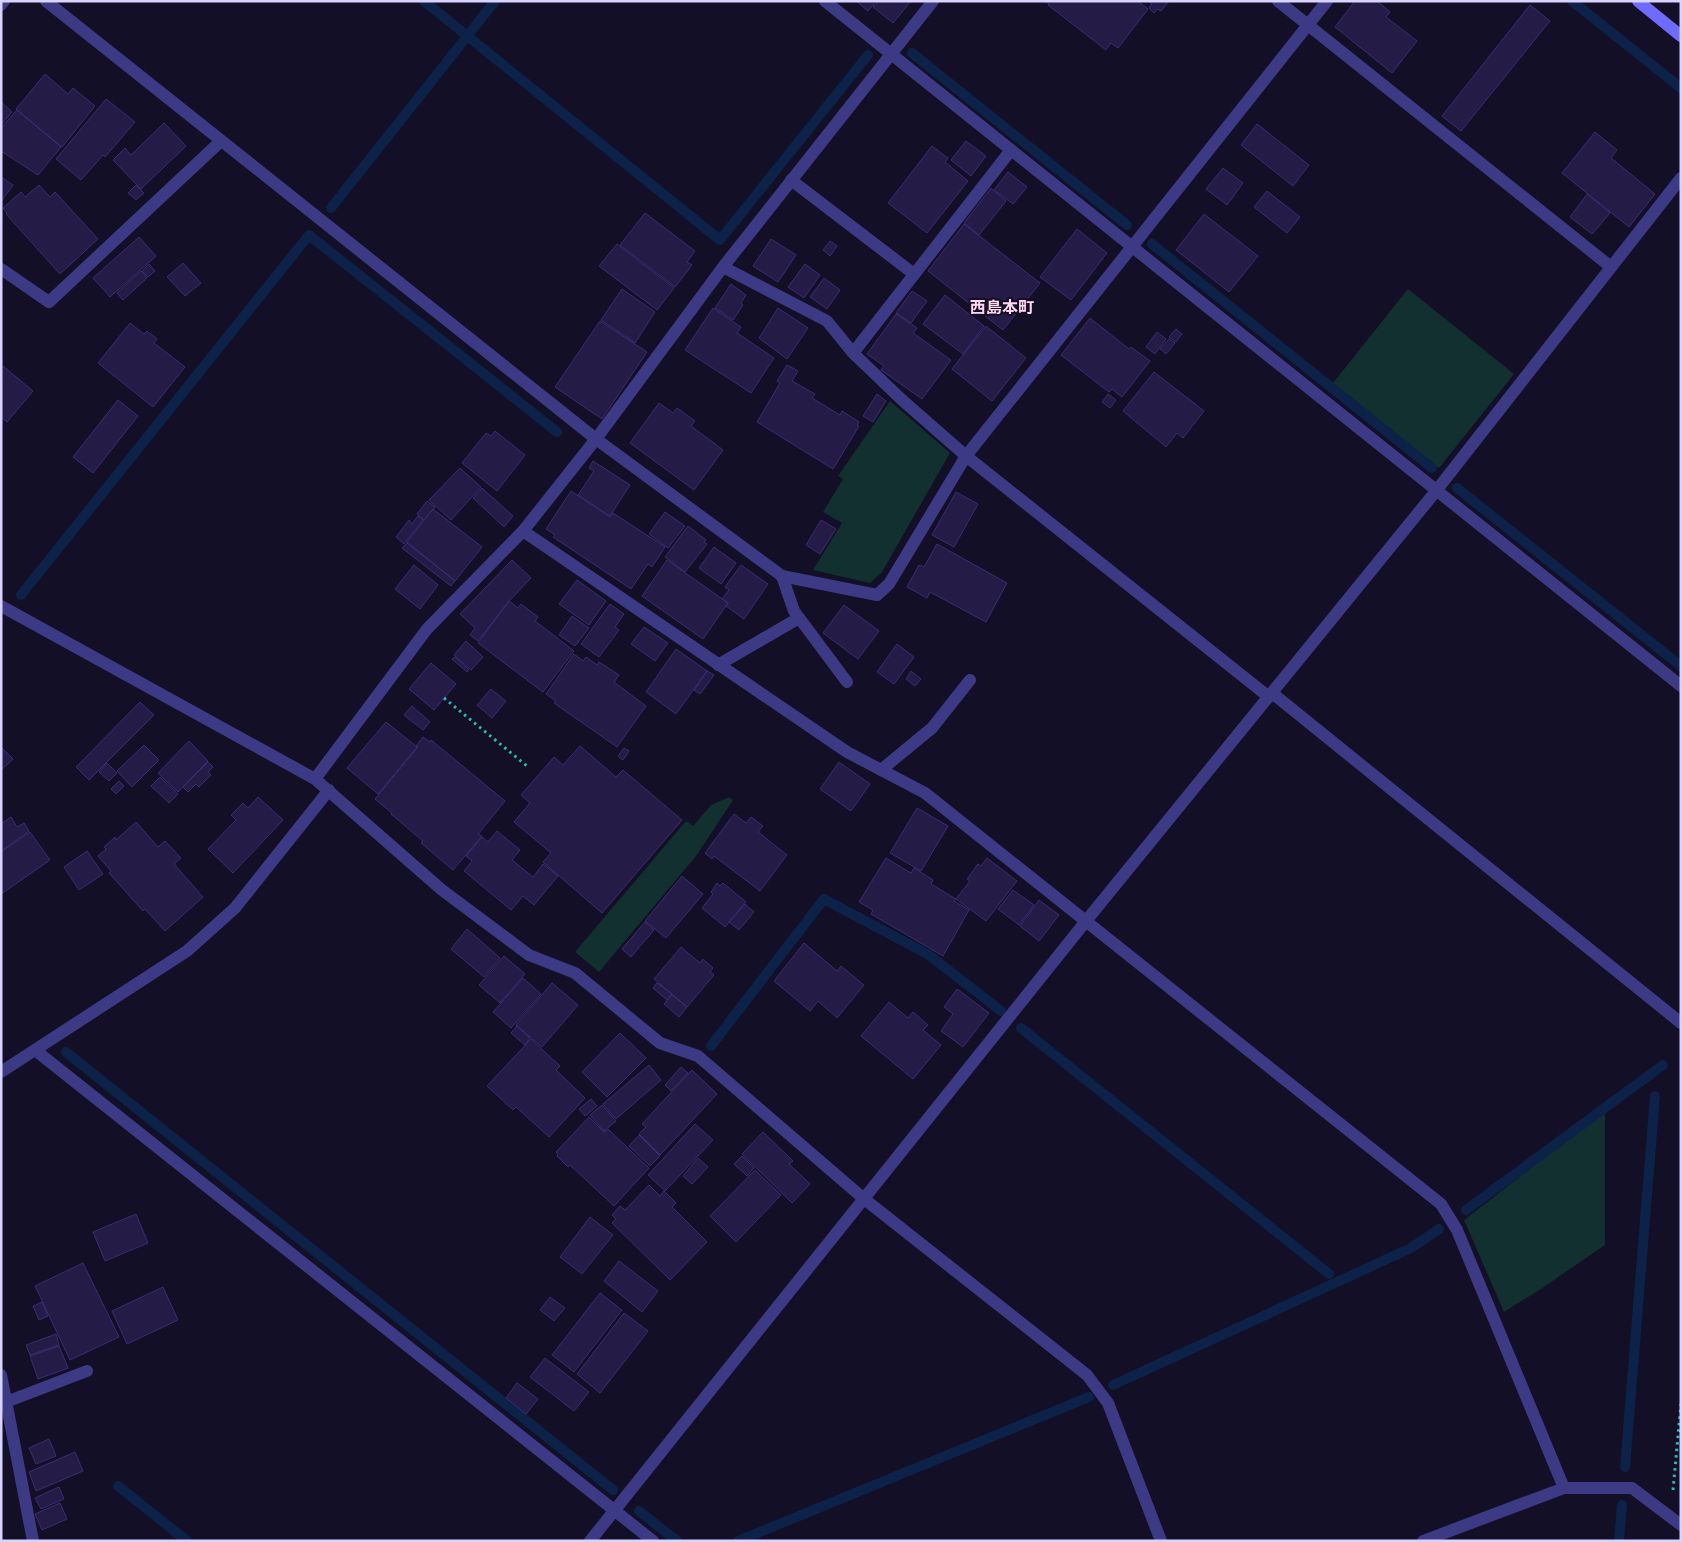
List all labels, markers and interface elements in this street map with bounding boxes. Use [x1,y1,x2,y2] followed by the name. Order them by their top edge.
[970,297,1034,319] district label: 西島本町

